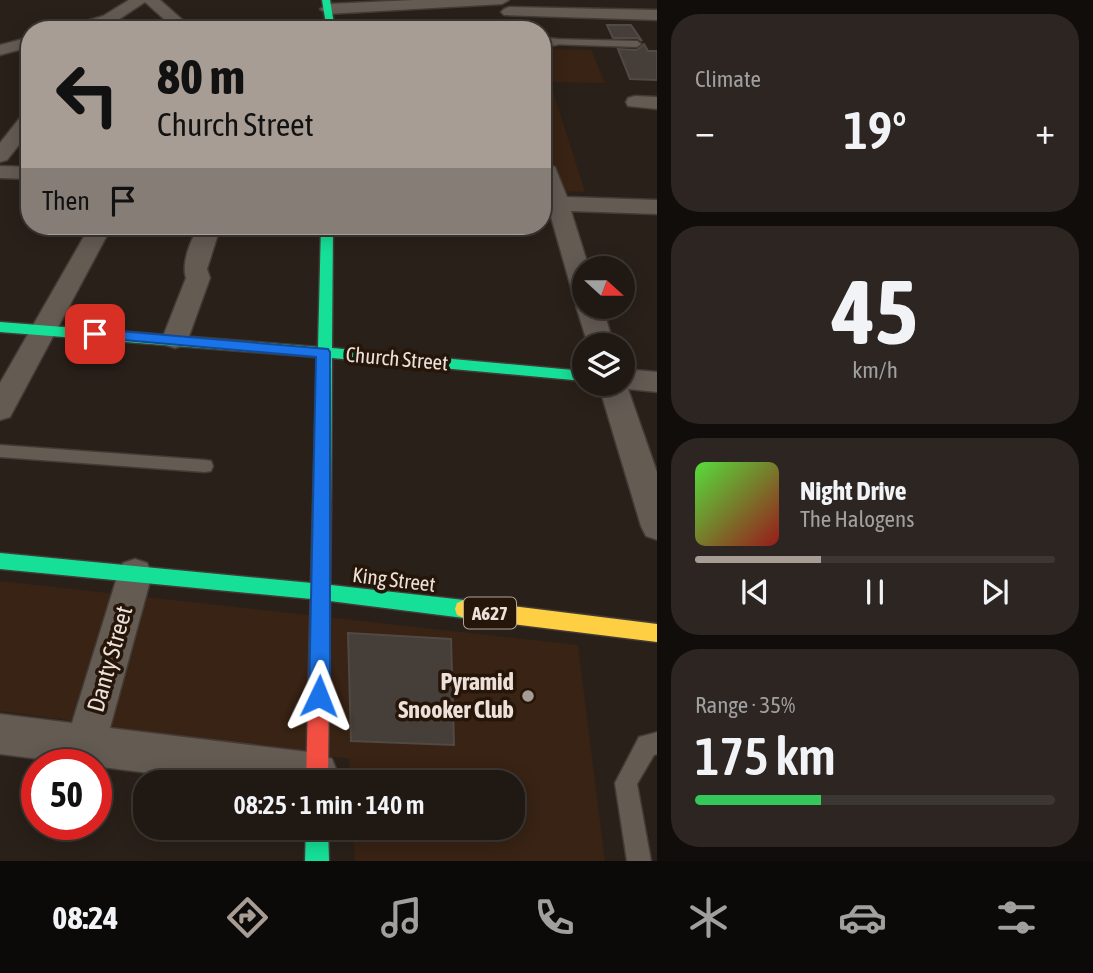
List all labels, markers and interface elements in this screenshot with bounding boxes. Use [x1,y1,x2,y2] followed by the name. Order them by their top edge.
[157,48,245,104] text: 80 m
[42,49,133,140] icon: left
[695,66,761,92] text: Climate
[843,100,907,160] text: 19°
[157,106,314,143] text: Church Street
[695,109,715,152] text: −
[1035,109,1055,152] text: +
[104,182,142,220] icon: arrive
[42,186,90,216] text: Then
[572,256,635,318] north arrow
[572,256,635,396] map controls
[832,259,918,363] text: 45
[65,304,125,364] pin
[76,315,114,353] icon: arrive
[572,333,635,396] button: layers
[345,342,449,374] street label: Church Street
[852,357,898,383] text: km/h
[800,476,907,506] text: Night Drive
[800,506,914,532] text: The Halogens
[351,562,437,596] street label: King Street
[736,573,774,611] icon: previous
[856,573,894,611] icon: pause
[976,573,1014,611] icon: next
[464,598,516,628] road number: A627
[82,603,138,715] street label: Danty Street
[282,659,356,733] position arrow
[398,668,514,723] place label: Pyramid Snooker Club
[520,688,536,704] marker: Pyramid Snooker Club
[695,692,795,718] text: Range · 35%
[695,726,836,786] text: 175 km
[21,749,112,840] speed limit sign: 50
[234,790,424,820] text: 08:25 · 1 min · 140 m
[223,893,272,942] icon: directions
[377,893,426,942] icon: music
[530,893,579,942] icon: phone
[684,893,733,942] icon: climate
[838,893,887,942] icon: car
[992,893,1041,942] icon: filters
[52,899,118,936] text: 08:24

